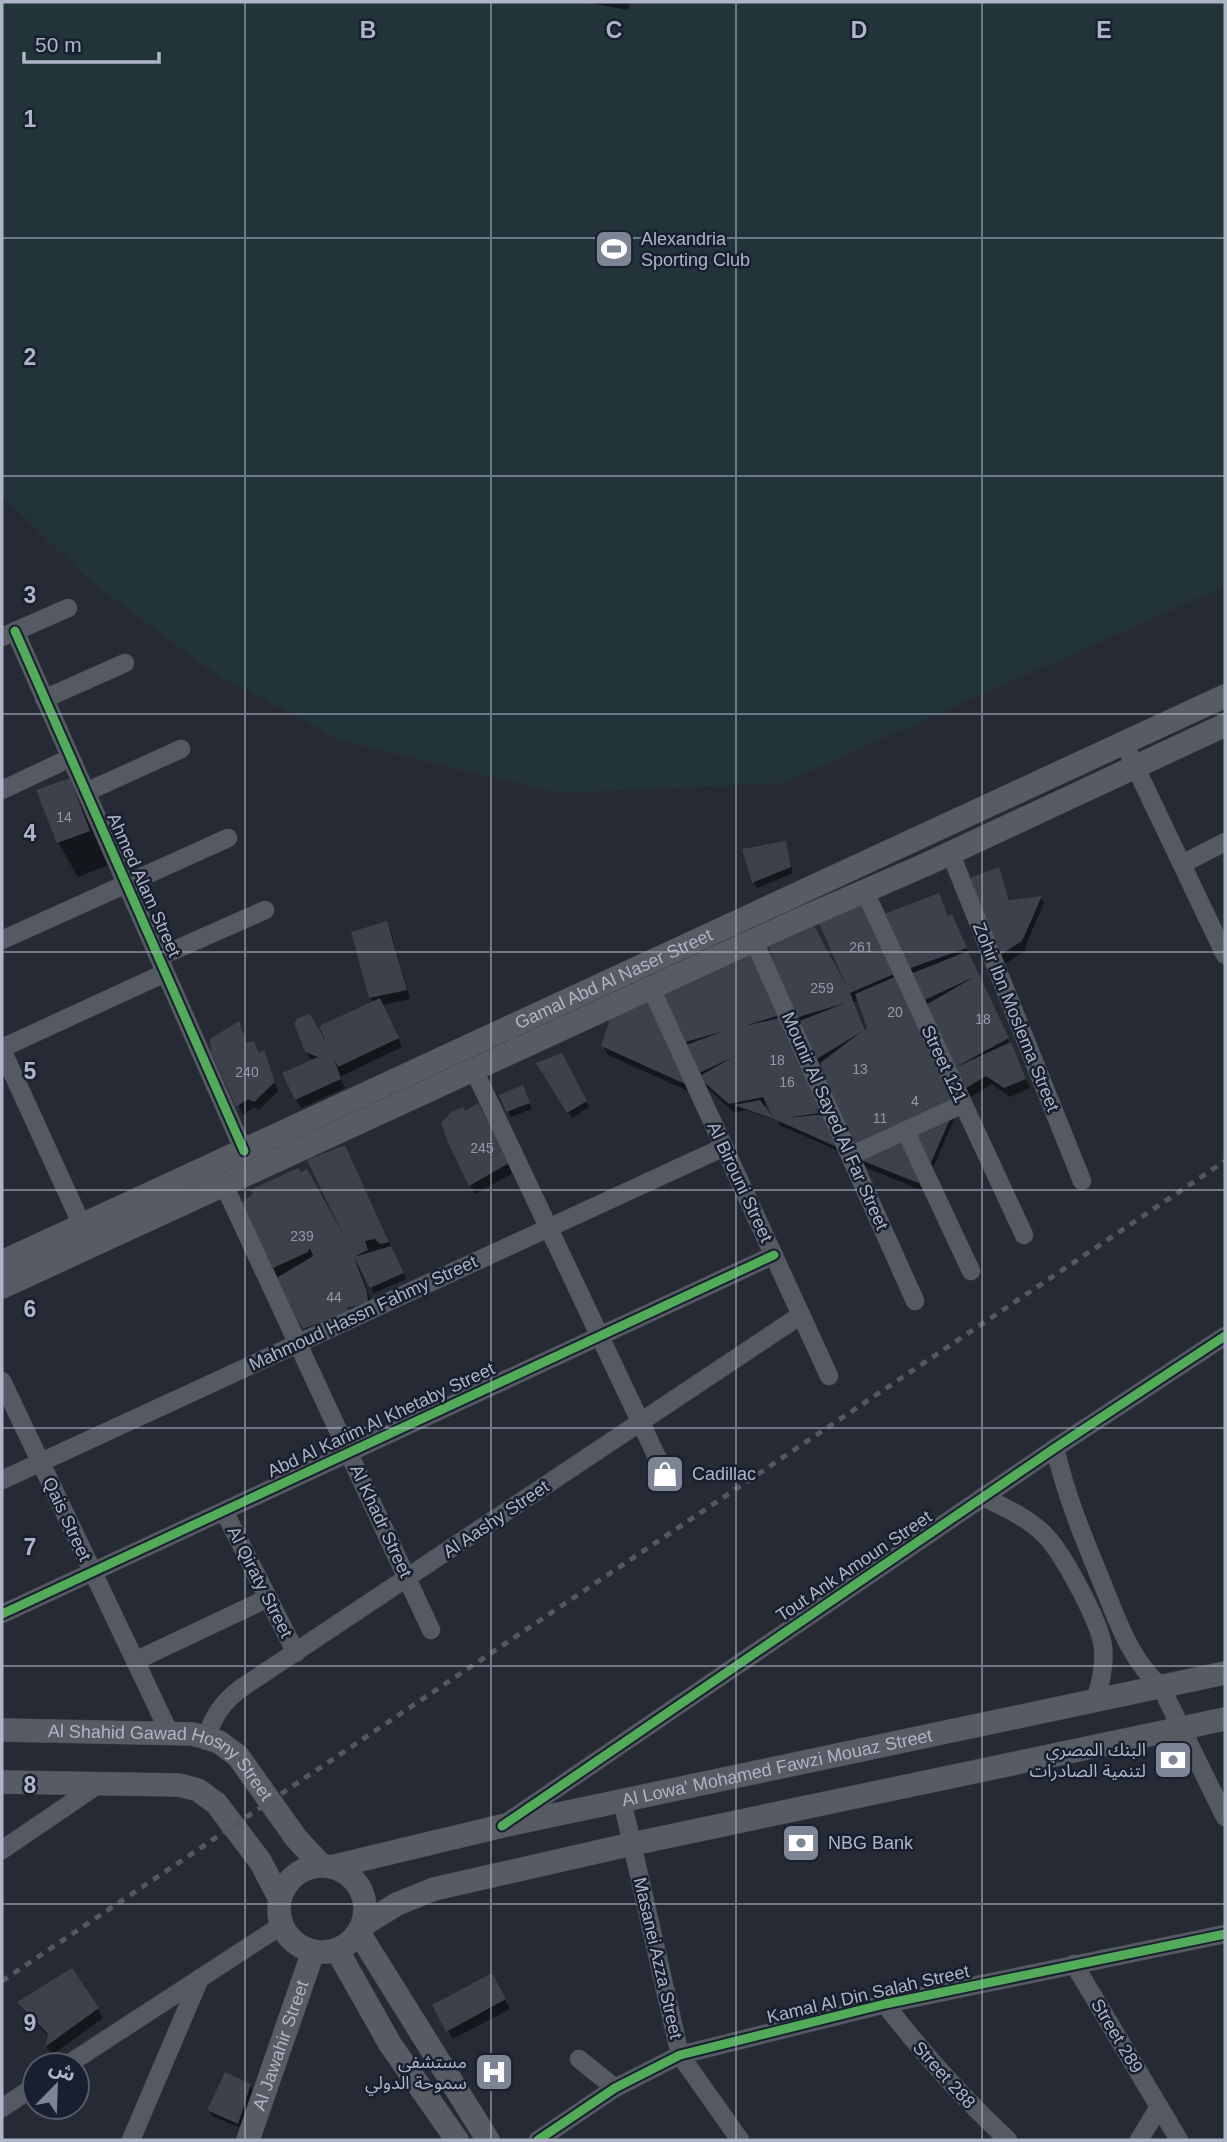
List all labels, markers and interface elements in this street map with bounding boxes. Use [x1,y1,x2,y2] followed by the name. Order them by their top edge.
[360,17,376,43] text: B
[606,17,622,43] text: C
[851,17,867,43] text: D
[1096,17,1112,43] text: E
[24,21,159,65] scale bar
[35,33,82,56] text: 50 m
[24,106,37,132] text: 1
[593,228,635,270] sports icon: Alexandria Sporting Club
[641,229,750,270] place label: Alexandria Sporting Club
[24,344,36,370] text: 2
[24,582,36,608] text: 3
[56,809,72,825] house number: 14
[103,810,185,960] street label: Ahmed Alam Street
[24,820,37,846] text: 4
[969,920,1063,1114] street label: Zohir Ibn Moslema Street
[512,925,716,1033] street label: Gamal Abd Al Naser Street
[849,939,873,955] house number: 261
[810,980,834,996] house number: 259
[887,1004,903,1020] house number: 20
[778,1009,892,1233] street label: Mounir Al Sayed Al Far Street
[975,1011,991,1027] house number: 18
[917,1022,971,1106] street label: Street 121
[769,1052,785,1068] house number: 18
[24,1058,37,1084] text: 5
[852,1061,868,1077] house number: 13
[235,1064,259,1080] house number: 240
[779,1074,795,1090] house number: 16
[911,1093,919,1109] house number: 4
[873,1110,887,1126] house number: 11
[703,1119,777,1245] street label: Al Birouni Street
[470,1140,494,1156] house number: 245
[290,1228,314,1244] house number: 239
[246,1251,480,1375] street label: Mahmoud Hassn Fahmy Street
[326,1289,342,1305] house number: 44
[24,1296,36,1322] text: 6
[264,1359,498,1481] street label: Abd Al Karim Al Khetaby Street
[644,1453,686,1495] shop icon: Cadillac
[346,1461,416,1581] street label: Al Khadr Street
[692,1464,756,1484] place label: Cadillac
[39,1474,95,1564] street label: Qais Street
[439,1476,553,1562] street label: Al Aashy Street
[772,1507,936,1625] street label: Tout Ank Amoun Street
[223,1523,297,1641] street label: Al Qiraty Street
[24,1534,36,1560] text: 7
[48,1721,276,1804] street label: Al Shahid Gawad Hosny Street
[620,1725,934,1810] street label: Al Lowa' Mohamed Fawzi Mouaz Street
[1152,1739,1194,1781] bank icon: البنك المصري لتنمية الصادرات
[1029,1740,1146,1782] place label: البنك المصري لتنمية الصادرات
[24,1772,37,1798] text: 8
[780,1822,822,1864] bank icon: NBG Bank
[828,1833,914,1853] place label: NBG Bank
[630,1875,686,2041] street label: Masanei Azza Street
[765,1961,971,2027] street label: Kamal Al Din Salah Street
[249,1978,312,2113] street label: Al Jawahir Street
[1087,1995,1147,2077] street label: Street 289
[24,2010,36,2036] text: 9
[909,2037,979,2113] street label: Street 288
[21,2051,91,2121] north arrow
[473,2051,515,2093] hospital icon: مستشفى سموحة الدولي
[365,2052,467,2096] place label: مستشفى سموحة الدولي
[46,2056,79,2086] text: ش

